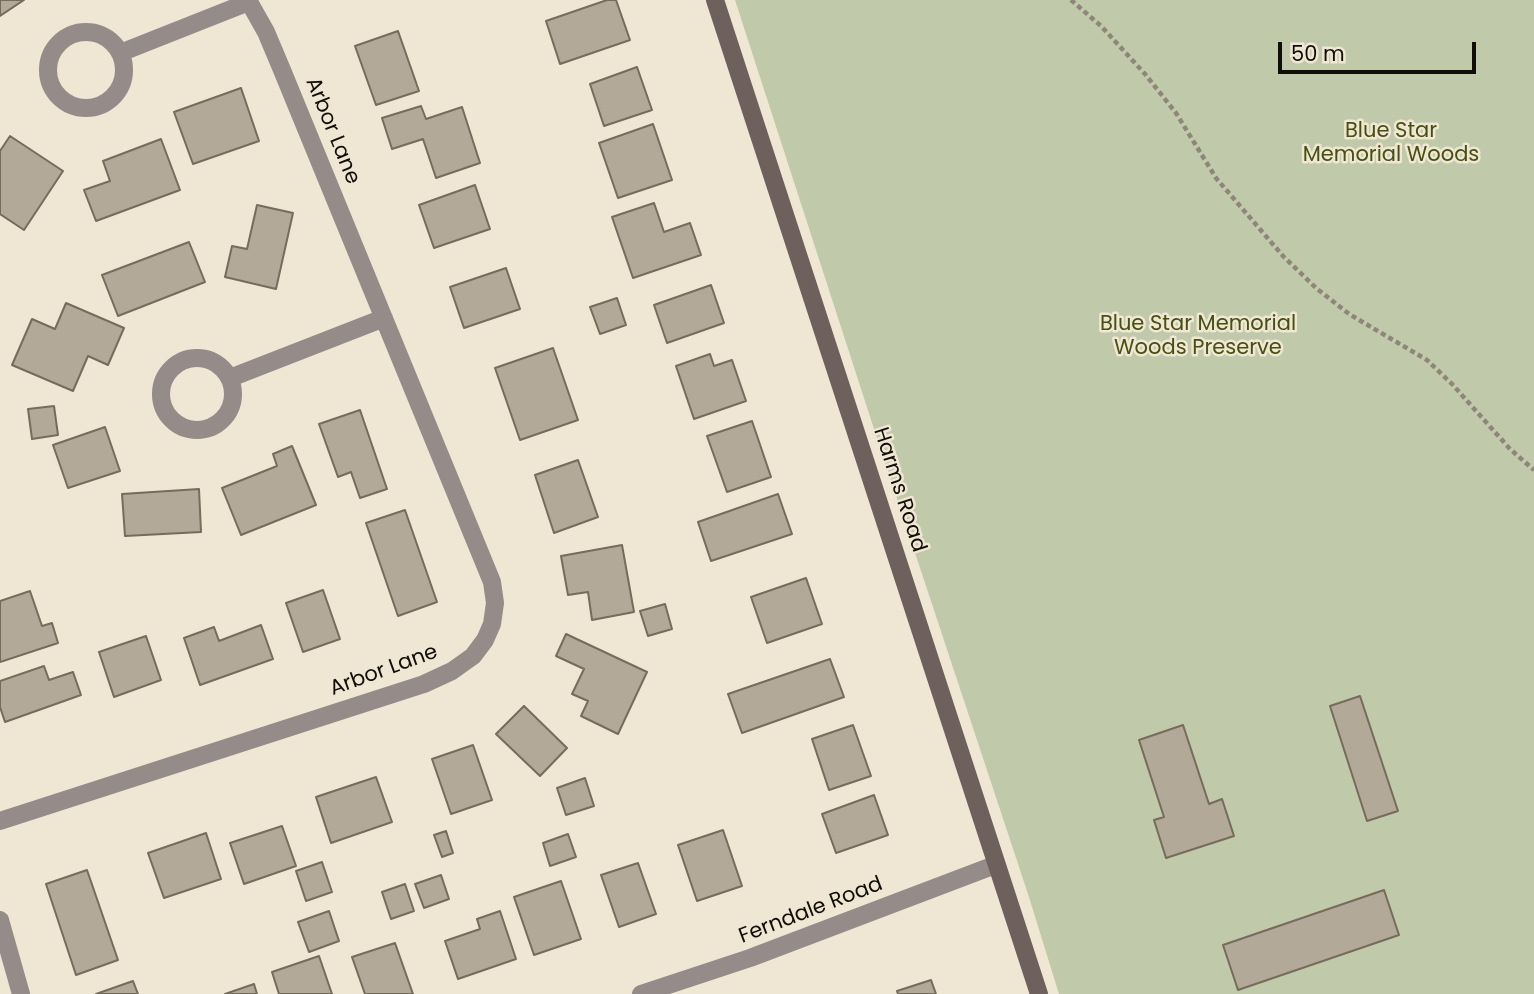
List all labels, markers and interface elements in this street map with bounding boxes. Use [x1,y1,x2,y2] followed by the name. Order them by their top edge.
[1282,28,1480,72] scale bar
[1291,39,1345,68] text: 50 m
[299,74,365,188] street label: Arbor Lane
[1303,119,1479,169] park label: Blue Star Memorial Woods
[1100,312,1296,362] park label: Blue Star Memorial Woods Preserve
[867,425,931,555] street label: Harms Road
[327,640,441,702] street label: Arbor Lane
[736,872,886,950] street label: Ferndale Road

